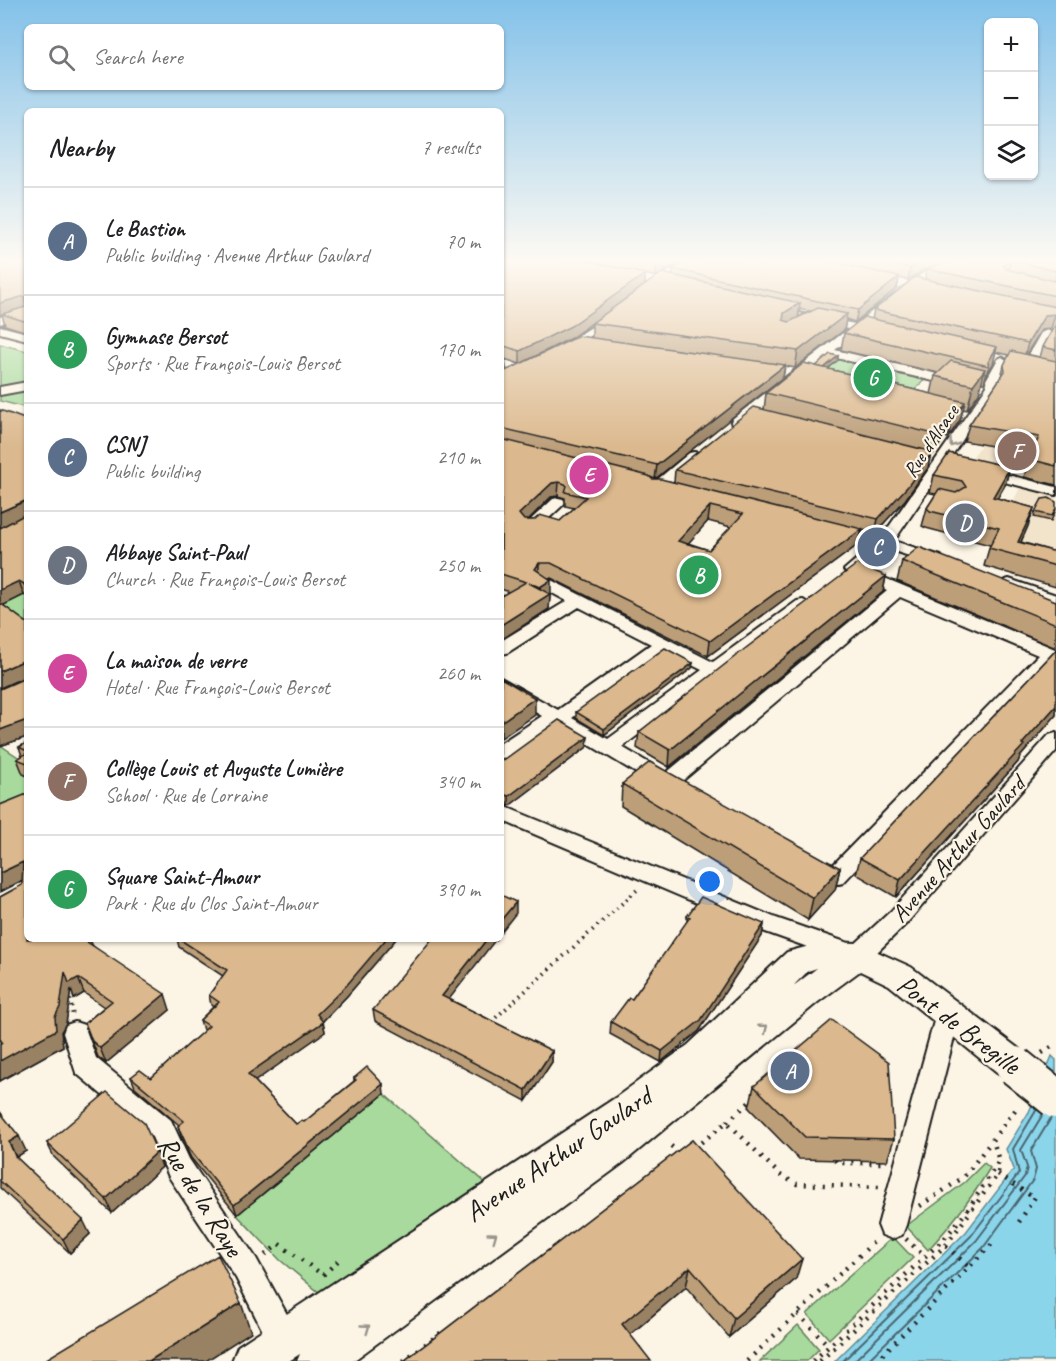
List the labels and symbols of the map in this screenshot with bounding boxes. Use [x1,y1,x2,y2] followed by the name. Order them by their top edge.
[854,356,892,400] pin: G
[898,399,965,482] street label: Rue d'Alsace
[998,428,1036,474] pin: F
[949,437,960,448] one-way arrow
[570,452,608,498] pin: E
[946,500,984,546] pin: D
[858,524,896,570] pin: C
[680,552,718,598] pin: B
[884,767,1034,928] street label: Avenue Arthur Gaulard
[695,867,724,896] your location
[891,966,1029,1083] street label: Pont de Bregille
[757,1024,768,1035] one-way arrow
[770,1048,810,1094] pin: A
[458,1076,661,1229] street label: Avenue Arthur Gaulard
[150,1129,253,1264] street label: Rue de la Raye
[486,1232,497,1243] one-way arrow
[360,1324,371,1335] one-way arrow

